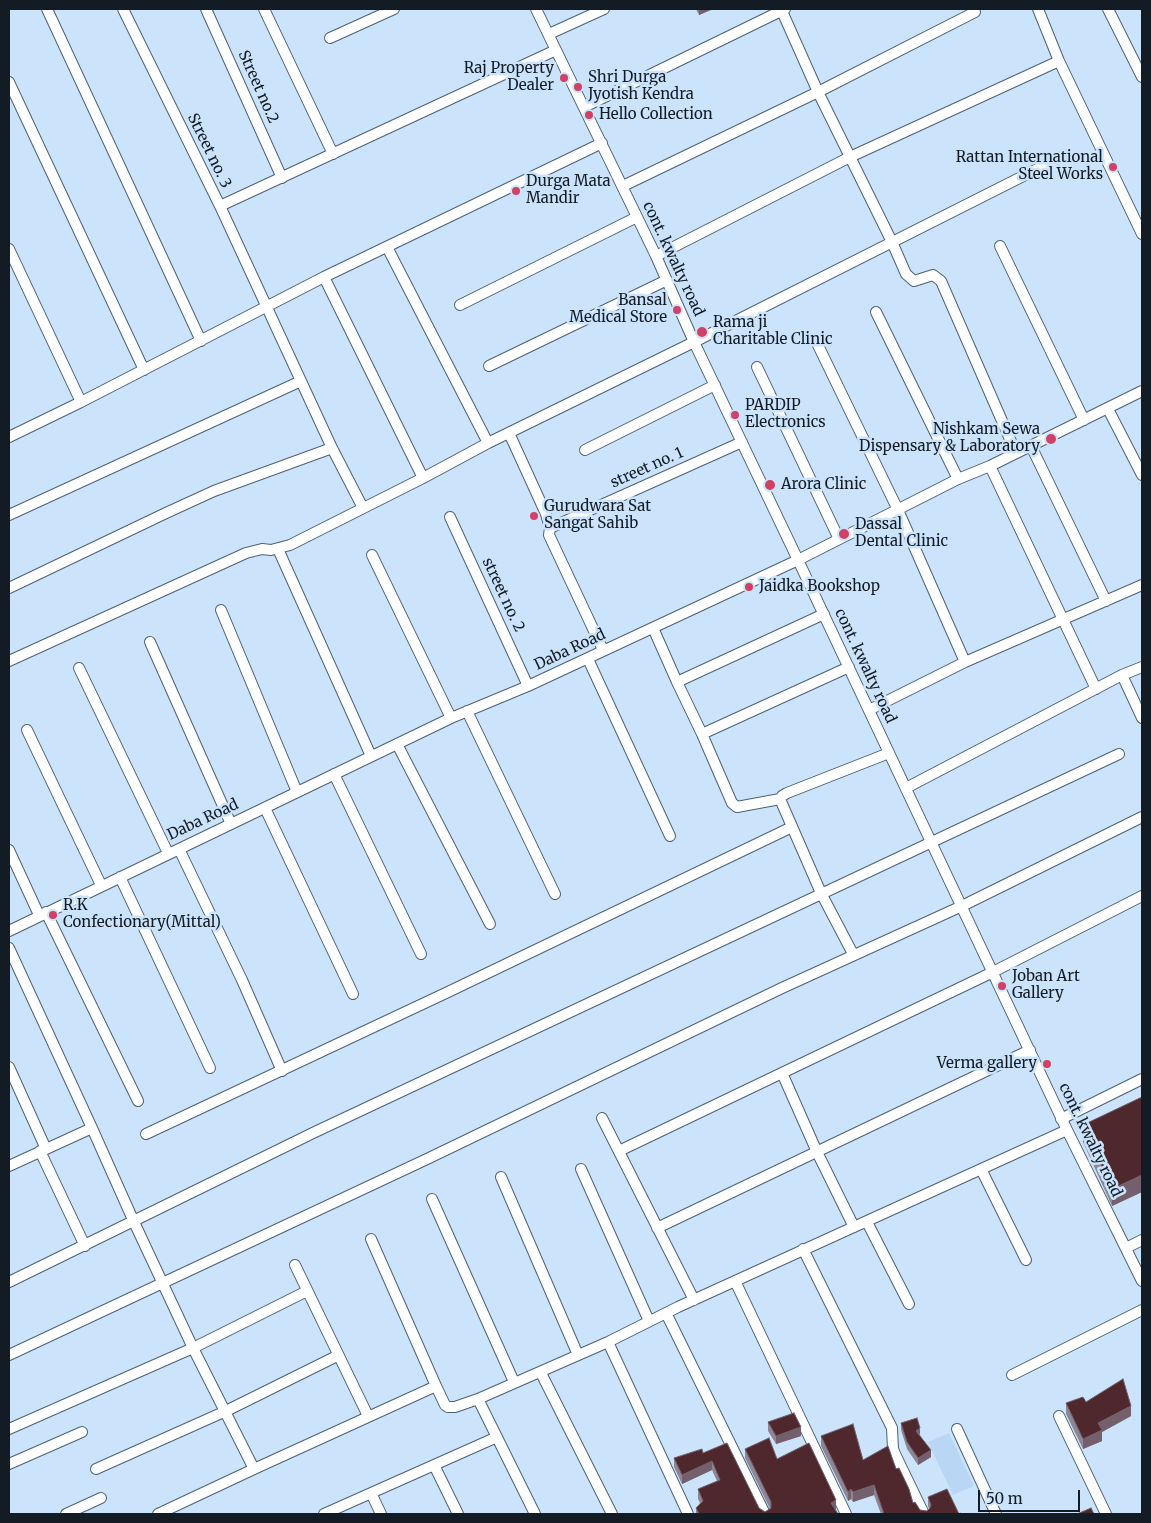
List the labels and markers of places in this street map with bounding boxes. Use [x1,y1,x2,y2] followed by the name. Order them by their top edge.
[464,60,554,95] place label: Raj Property Dealer
[588,69,694,104] place label: Shri Durga Jyotish Kendra
[558,72,570,84] marker: Raj Property Dealer
[572,81,584,93] marker: Shri Durga Jyotish Kendra
[599,106,713,124] place label: Hello Collection
[583,109,595,121] marker: Hello Collection
[956,149,1103,184] place label: Rattan International Steel Works
[1107,161,1119,173] marker: Rattan International Steel Works
[526,173,611,208] place label: Durga Mata Mandir
[510,185,522,197] marker: Durga Mata Mandir
[569,292,667,327] place label: Bansal Medical Store
[671,304,683,316] marker: Bansal Medical Store
[713,314,832,349] place label: Rama ji Charitable Clinic
[695,325,709,339] marker: Rama ji Charitable Clinic
[745,397,826,432] place label: PARDIP Electronics
[729,409,741,421] marker: PARDIP Electronics
[859,421,1040,456] place label: Nishkam Sewa Dispensary & Laboratory
[1044,432,1058,446] marker: Nishkam Sewa Dispensary & Laboratory
[781,476,866,494] place label: Arora Clinic
[763,478,777,492] marker: Arora Clinic
[544,498,651,533] place label: Gurudwara Sat Sangat Sahib
[528,510,540,522] marker: Gurudwara Sat Sangat Sahib
[855,516,948,551] place label: Dassal Dental Clinic
[837,527,851,541] marker: Dassal Dental Clinic
[759,578,880,596] place label: Jaidka Bookshop
[743,581,755,593] marker: Jaidka Bookshop
[63,897,221,932] place label: R.K Confectionary(Mittal)
[47,909,59,921] marker: R.K Confectionary(Mittal)
[1012,968,1080,1003] place label: Joban Art Gallery
[996,980,1008,992] marker: Joban Art Gallery
[937,1055,1037,1073] place label: Verma gallery
[1041,1058,1053,1070] marker: Verma gallery

